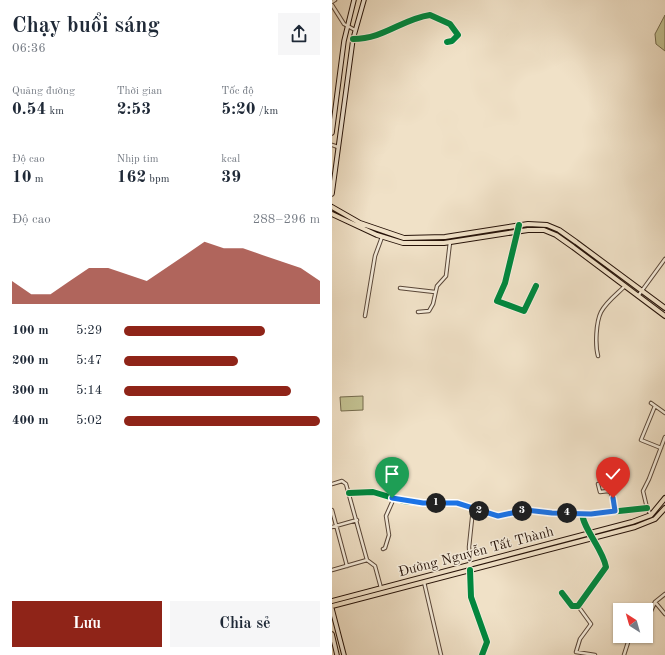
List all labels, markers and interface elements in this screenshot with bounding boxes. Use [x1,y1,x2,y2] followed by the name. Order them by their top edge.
[278,13,320,55] button: share
[12,15,160,37] text: Chạy buổi sáng
[12,42,46,55] text: 06:36
[12,86,75,97] text: Quãng đường
[117,86,162,97] text: Thời gian
[221,86,254,97] text: Tốc độ
[12,101,46,118] text: 0.54
[117,101,151,118] text: 2:53
[221,101,256,118] text: 5:20
[46,106,64,117] text: km
[256,106,278,117] text: /km
[12,154,45,165] text: Độ cao
[117,154,158,165] text: Nhịp tim
[221,154,240,165] text: kcal
[12,169,32,186] text: 10
[117,169,146,186] text: 162
[221,169,241,186] text: 39
[32,174,44,185] text: m
[146,174,169,185] text: bpm
[12,213,51,226] text: Độ cao
[253,213,320,226] text: 288–296 m
[12,324,49,337] text: 100 m
[76,324,102,337] text: 5:29
[12,354,49,367] text: 200 m
[76,354,102,367] text: 5:47
[12,384,49,397] text: 300 m
[76,384,102,397] text: 5:14
[12,414,49,427] text: 400 m
[76,414,102,427] text: 5:02
[375,457,409,498] pin
[596,457,630,498] pin
[381,463,403,485] icon: arrive
[602,463,624,485] icon: check
[426,493,446,513] pin: 1
[433,497,439,508] text: 1
[469,501,489,521] pin: 2
[512,501,532,521] pin: 3
[557,503,577,523] pin: 4
[476,505,482,516] text: 2
[519,505,525,516] text: 3
[564,507,570,518] text: 4
[397,523,555,579] street label: Đường Nguyễn Tất Thành
[12,601,162,647] button: Lưu
[170,601,320,647] button: Chia sẻ
[613,603,653,643] north arrow
[613,603,653,643] map controls

